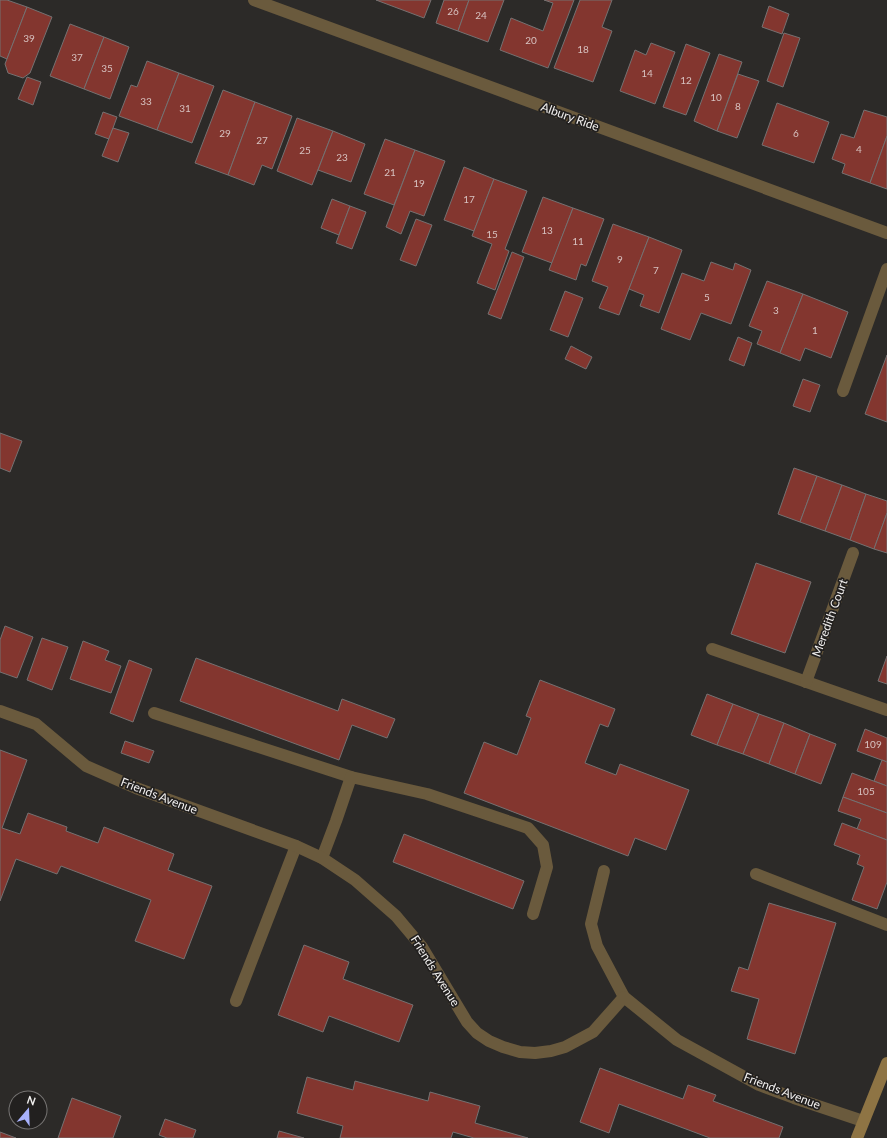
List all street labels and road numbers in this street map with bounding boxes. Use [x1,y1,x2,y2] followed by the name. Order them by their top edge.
[539,99,601,134] street label: Albury Ride
[809,576,851,659] street label: Meredith Court
[119,774,200,817] street label: Friends Avenue
[408,932,463,1009] street label: Friends Avenue
[742,1069,823,1112] street label: Friends Avenue

